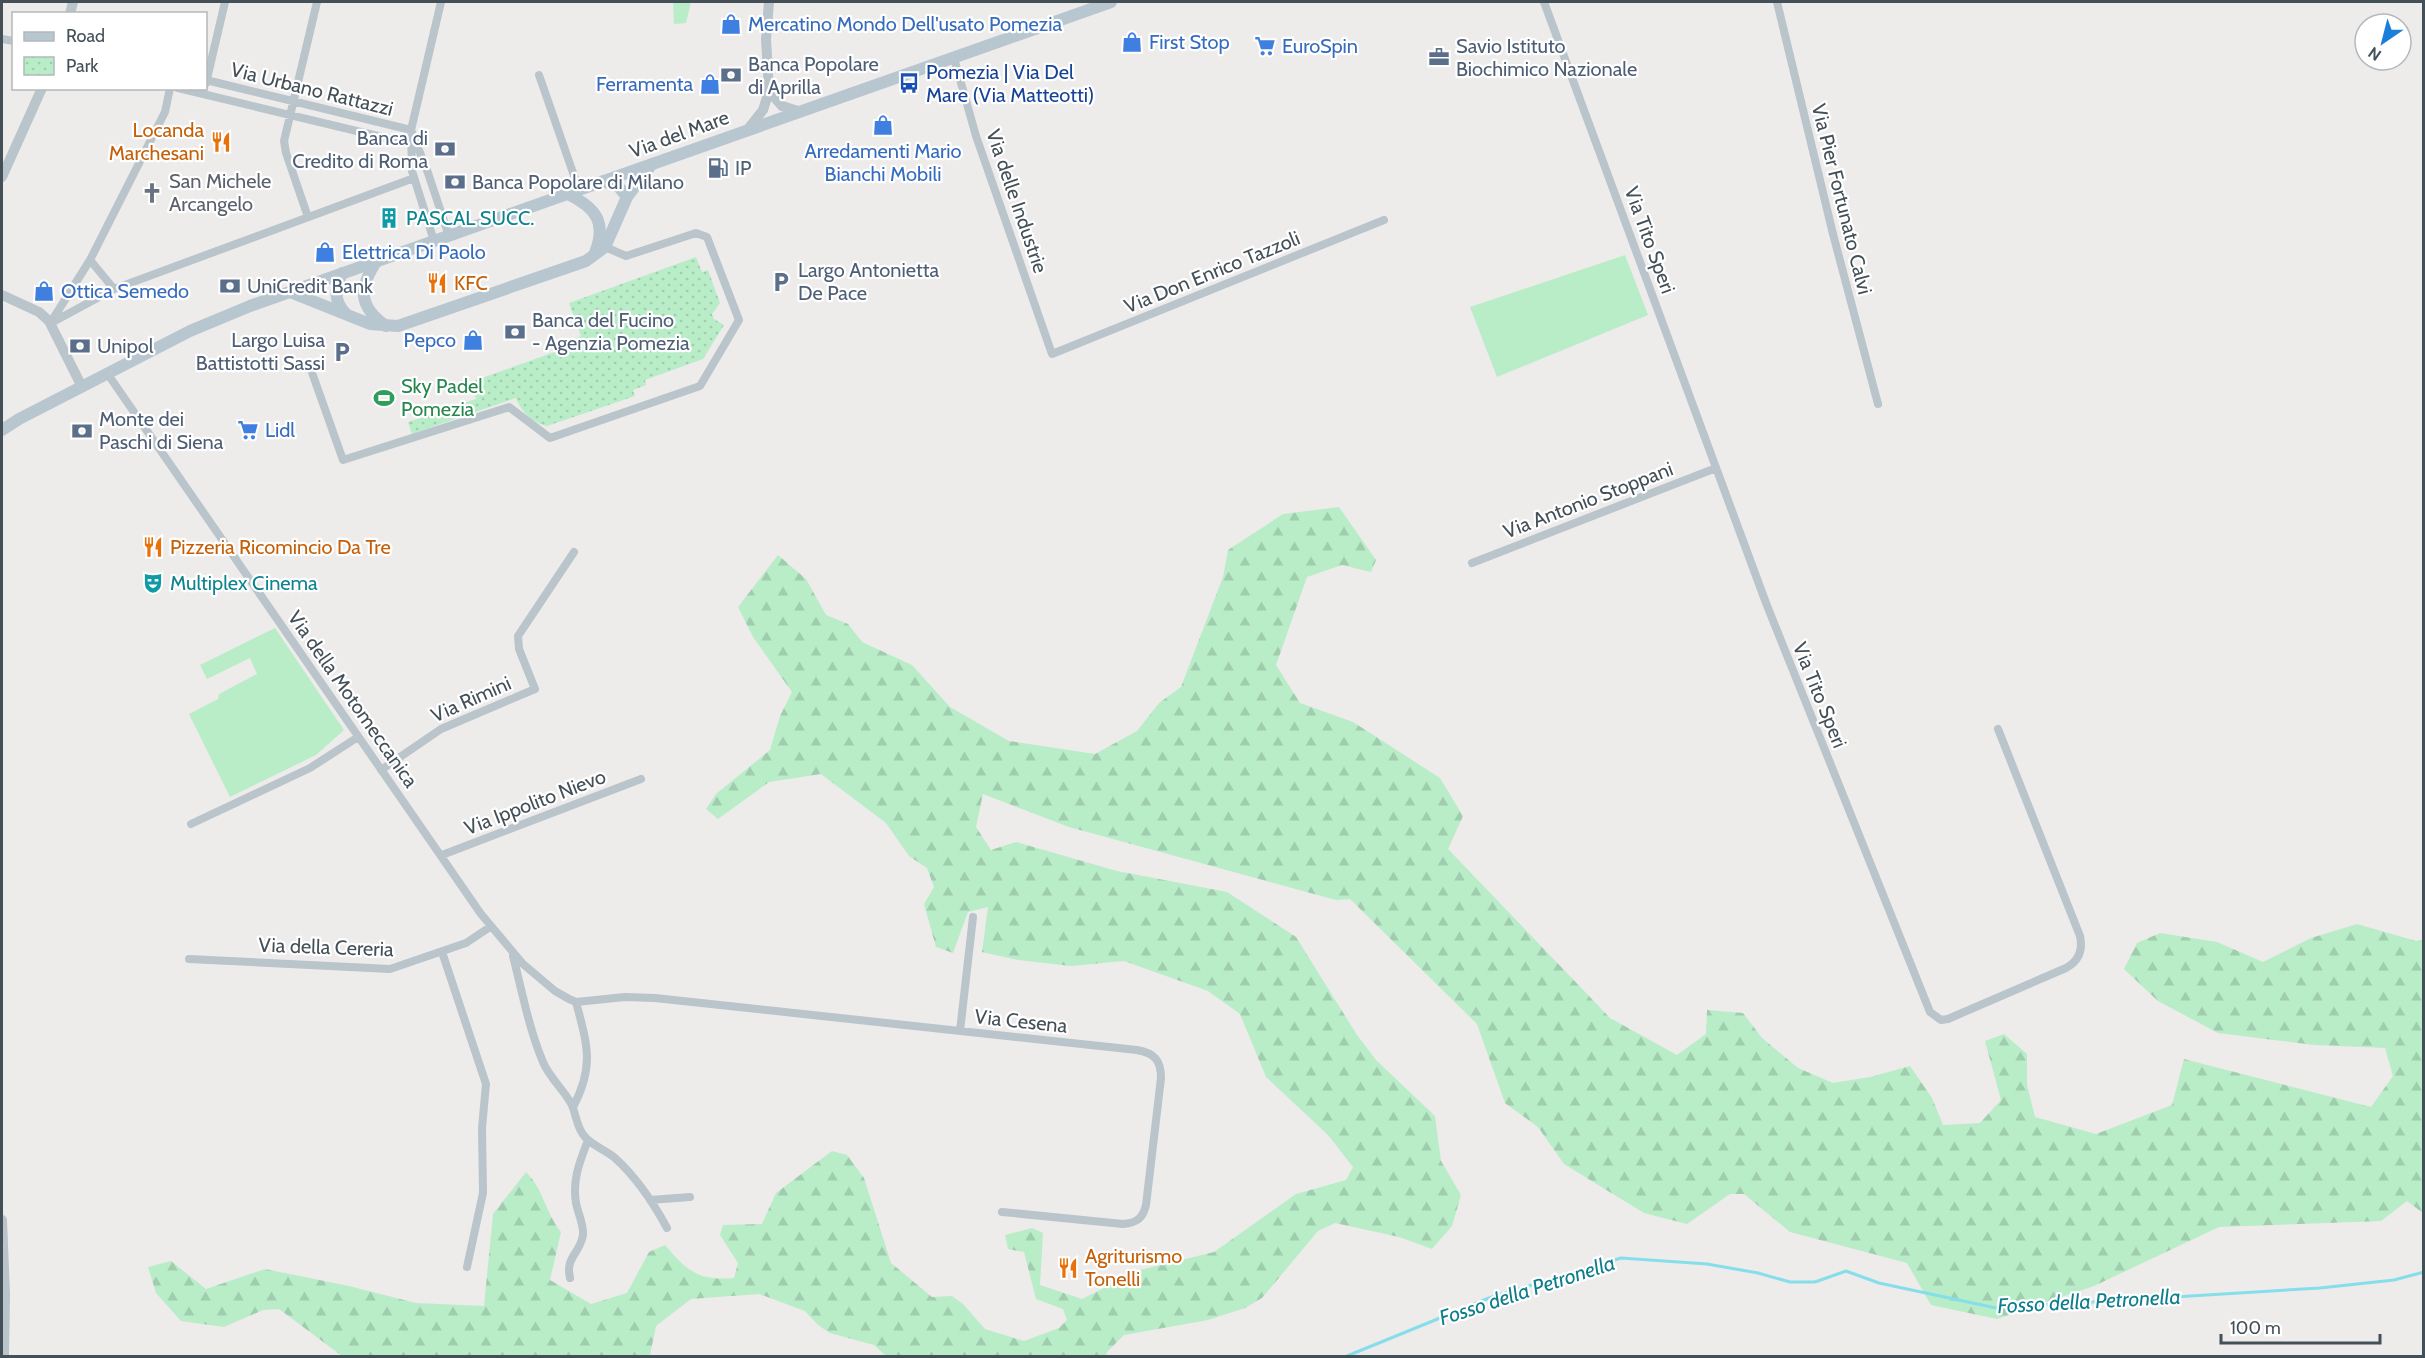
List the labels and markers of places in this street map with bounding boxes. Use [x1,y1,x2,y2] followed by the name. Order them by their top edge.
[719,12,743,36] shop icon: Mercatino Mondo Dell'usato Pomezia
[748,12,1063,36] place label: Mercatino Mondo Dell'usato Pomezia
[1120,30,1144,54] shop icon: First Stop
[1149,30,1230,54] place label: First Stop
[1253,34,1277,58] supermarket icon: EuroSpin
[1282,34,1358,58] place label: EuroSpin
[1456,34,1637,81] place label: Savio Istituto Biochimico Nazionale
[1427,45,1451,69] office icon: Savio Istituto Biochimico Nazionale
[748,52,879,99] place label: Banca Popolare di Aprilla
[926,60,1094,107] place label: Pomezia | Via Del Mare (Via Matteotti)
[719,63,743,87] bank icon: Banca Popolare di Aprilla
[897,71,921,95] bus stop icon: Pomezia | Via Del Mare (Via Matteotti)
[596,72,693,96] place label: Ferramenta
[698,72,722,96] shop icon: Ferramenta
[871,113,895,137] shop icon: Arredamenti Mario Bianchi Mobili
[109,118,204,165] place label: Locanda Marchesani
[292,126,428,173] place label: Banca di Credito di Roma
[209,130,233,154] restaurant icon: Locanda Marchesani
[433,137,457,161] bank icon: Banca di Credito di Roma
[804,139,962,186] place label: Arredamenti Mario Bianchi Mobili
[706,156,730,180] fuel station icon: IP
[735,156,752,180] place label: IP
[169,169,271,216] place label: San Michele Arcangelo
[443,170,467,194] bank icon: Banca Popolare di Milano
[472,170,684,194] place label: Banca Popolare di Milano
[140,181,164,205] church icon: San Michele Arcangelo
[377,206,401,230] building icon: PASCAL SUCC.
[406,206,534,230] place label: PASCAL SUCC.
[313,240,337,264] shop icon: Elettrica Di Paolo
[342,240,486,264] place label: Elettrica Di Paolo
[798,258,939,305] place label: Largo Antonietta De Pace
[769,270,793,294] parking icon: Largo Antonietta De Pace
[425,271,449,295] restaurant icon: KFC
[454,271,488,295] place label: KFC
[218,274,242,298] bank icon: UniCredit Bank
[247,274,373,298] place label: UniCredit Bank
[32,279,56,303] shop icon: Ottica Semedo
[61,279,189,303] place label: Ottica Semedo
[532,308,690,355] place label: Banca del Fucino - Agenzia Pomezia
[503,320,527,344] bank icon: Banca del Fucino - Agenzia Pomezia
[196,328,325,375] place label: Largo Luisa Battistotti Sassi
[404,328,456,352] place label: Pepco
[461,328,485,352] shop icon: Pepco
[68,334,92,358] bank icon: Unipol
[97,334,154,358] place label: Unipol
[330,340,354,364] parking icon: Largo Luisa Battistotti Sassi
[401,374,483,421] place label: Sky Padel Pomezia
[372,386,396,410] sports icon: Sky Padel Pomezia
[99,407,224,454] place label: Monte dei Paschi di Siena
[236,418,260,442] supermarket icon: Lidl
[265,418,295,442] place label: Lidl
[70,419,94,443] bank icon: Monte dei Paschi di Siena
[141,535,165,559] restaurant icon: Pizzeria Ricomincio Da Tre
[170,535,391,559] place label: Pizzeria Ricomincio Da Tre
[141,571,165,595] theatre icon: Multiplex Cinema
[170,571,318,595] place label: Multiplex Cinema
[1085,1244,1182,1291] place label: Agriturismo Tonelli
[1056,1256,1080,1280] restaurant icon: Agriturismo Tonelli

